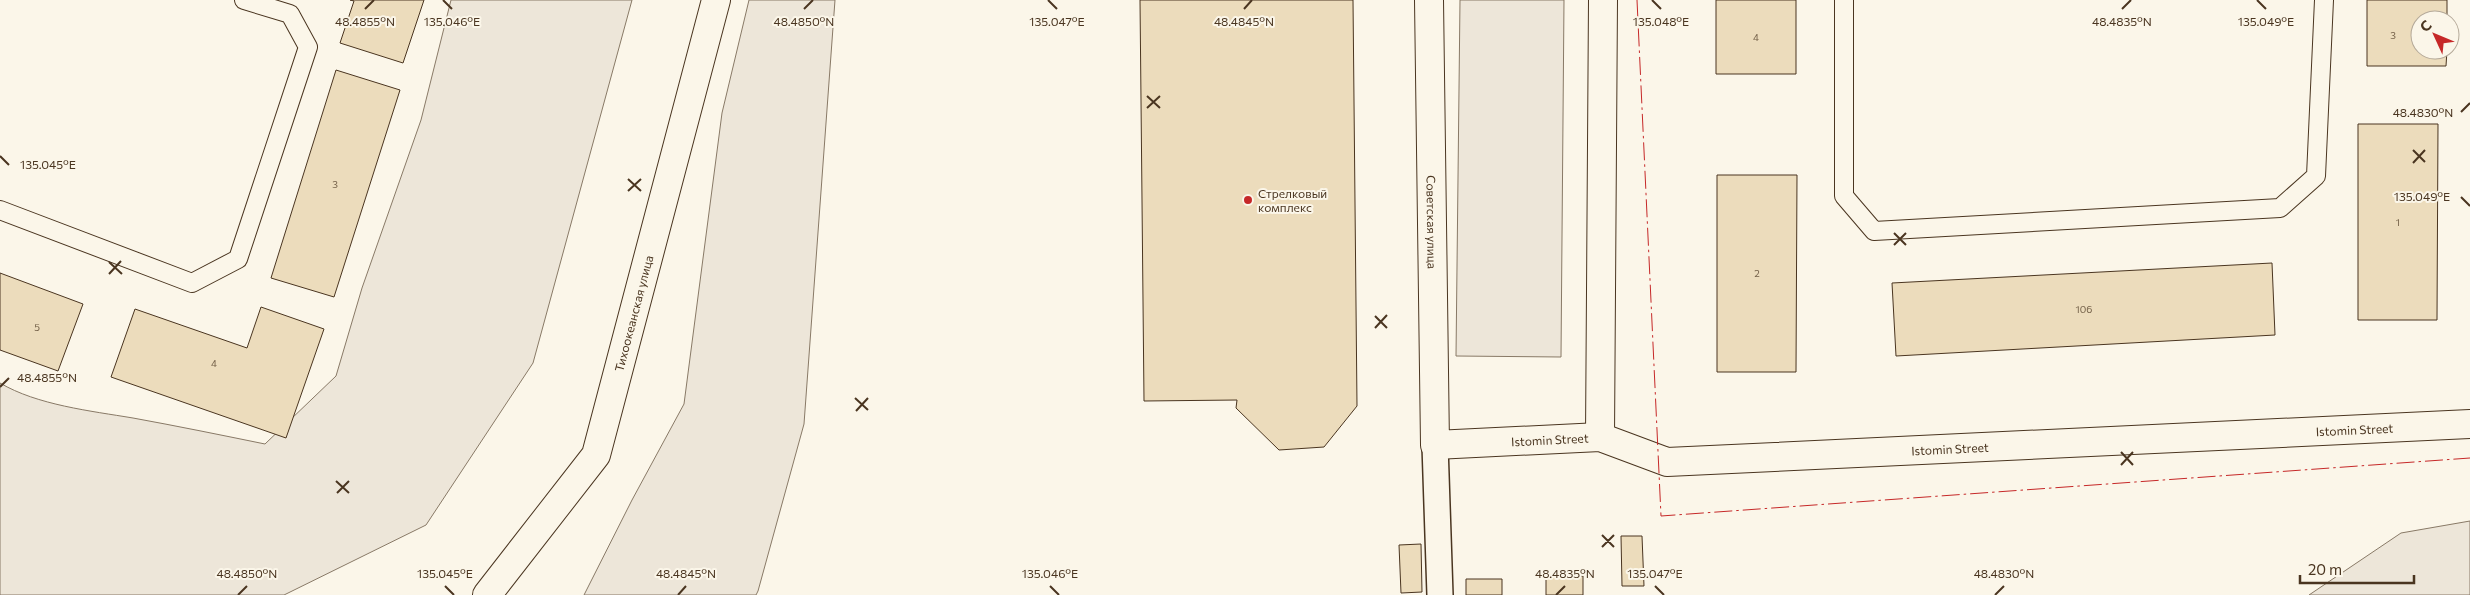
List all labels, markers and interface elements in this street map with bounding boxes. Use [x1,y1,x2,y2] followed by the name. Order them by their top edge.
[2410,10,2460,60] north arrow
[335,14,395,28] text: 48.4855°N
[424,14,480,28] text: 135.046°E
[774,14,834,28] text: 48.4850°N
[1029,14,1085,28] text: 135.047°E
[1214,14,1274,28] text: 48.4845°N
[1633,14,1689,28] text: 135.048°E
[2092,14,2152,28] text: 48.4835°N
[2238,14,2294,28] text: 135.049°E
[2416,16,2435,35] text: С
[2390,29,2396,41] house number: 3
[1753,31,1759,43] house number: 4
[2393,105,2453,119] text: 48.4830°N
[20,157,76,171] text: 135.045°E
[1424,175,1440,269] street label: Советская улица
[332,178,338,190] house number: 3
[1258,186,1327,214] place label: Стрелковый комплекс
[2394,189,2450,203] text: 135.049°E
[1242,194,1254,206] marker: Стрелковый комплекс
[2396,216,2400,228] house number: 1
[611,254,655,373] street label: Тихоокеанская улица
[1754,267,1760,279] house number: 2
[2076,303,2092,315] house number: 106
[34,321,40,333] house number: 5
[211,357,217,369] house number: 4
[17,370,77,384] text: 48.4855°N
[2315,421,2394,438] street label: Istomin Street
[1511,431,1589,448] street label: Istomin Street
[1911,440,1989,457] street label: Istomin Street
[2300,552,2414,584] scale bar
[2308,560,2342,578] text: 20 m
[217,566,277,580] text: 48.4850°N
[417,566,473,580] text: 135.045°E
[656,566,716,580] text: 48.4845°N
[1022,566,1078,580] text: 135.046°E
[1535,566,1595,580] text: 48.4835°N
[1627,566,1683,580] text: 135.047°E
[1974,566,2034,580] text: 48.4830°N

